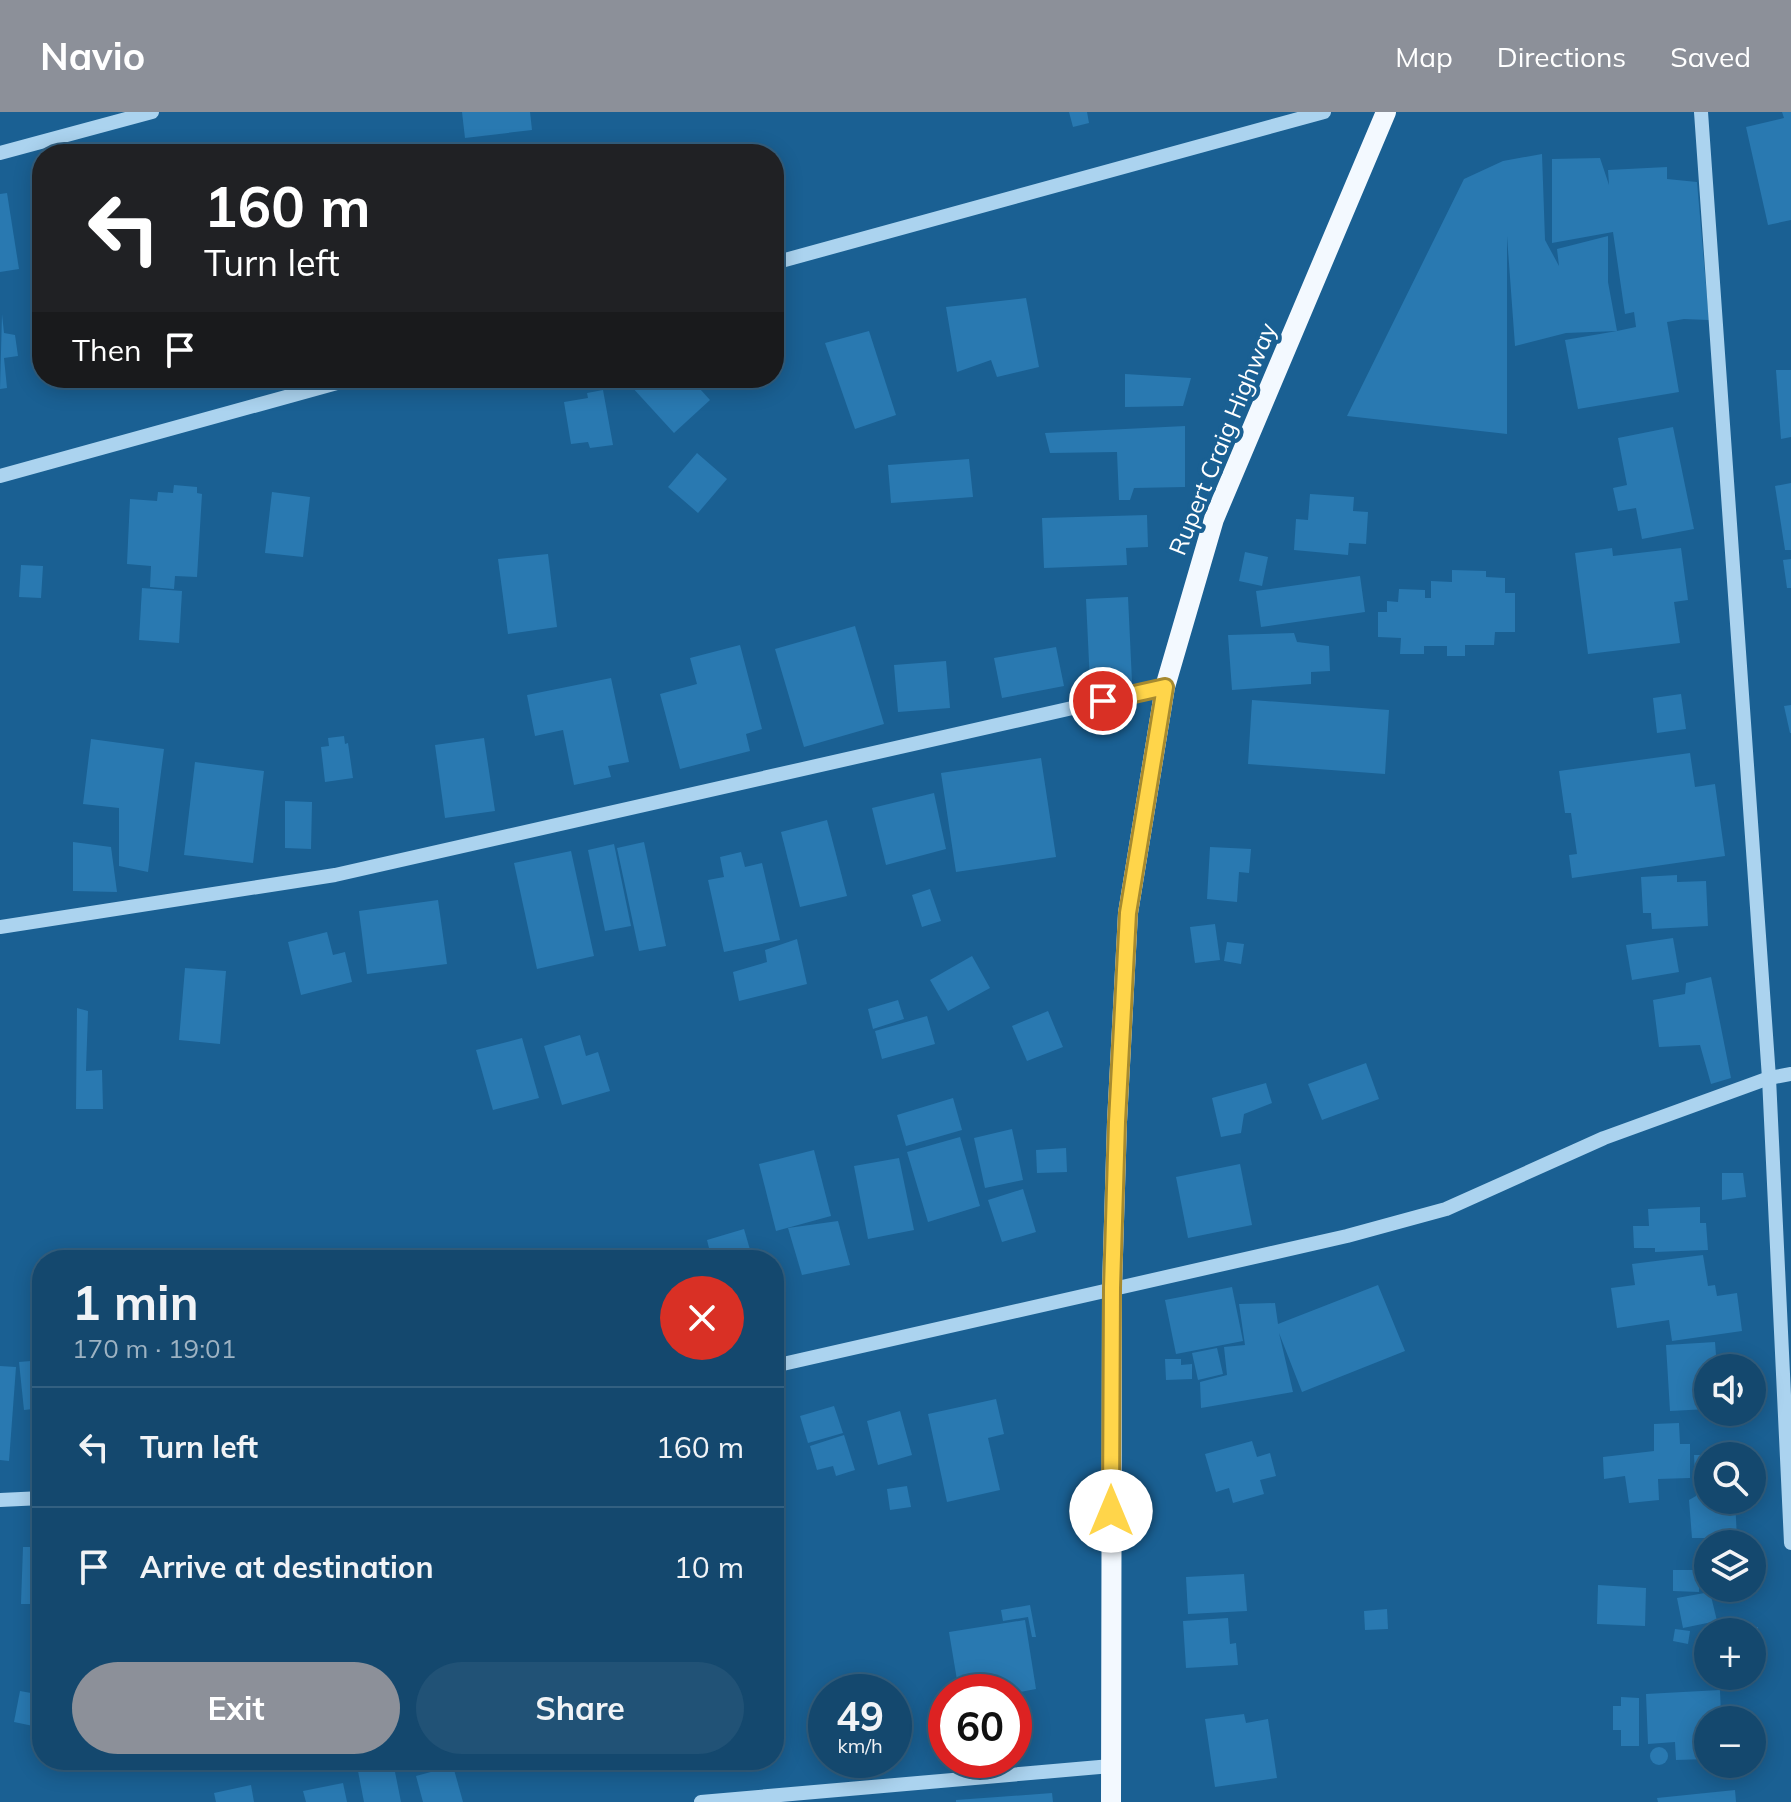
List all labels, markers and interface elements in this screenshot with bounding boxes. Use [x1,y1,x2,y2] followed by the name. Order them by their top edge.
[40,32,145,80] text: Navio
[1395,39,1453,74] text: Map
[1497,39,1626,74] text: Directions
[1670,39,1751,74] text: Saved
[204,171,371,241] text: 160 m
[72,176,176,280] icon: left
[204,240,340,285] text: Turn left
[1162,318,1283,559] street label: Rupert Craig Highway
[158,328,202,372] icon: arrive
[72,331,142,369] text: Then
[1069,667,1137,735] pin
[1081,679,1125,723] icon: arrive
[72,1272,199,1332] text: 1 min
[660,1276,744,1360] button: close
[72,1332,236,1365] text: 170 m · 19:01
[1694,1354,1766,1778] map controls
[1694,1354,1766,1426] button: sound
[72,1425,116,1469] icon: left
[140,1428,258,1466] text: Turn left
[656,1428,744,1466] text: 160 m
[1694,1442,1766,1514] button: search
[1069,1469,1153,1553] position arrow
[1694,1530,1766,1602] button: layers
[72,1545,116,1589] icon: arrive
[140,1548,434,1586] text: Arrive at destination
[674,1548,744,1586] text: 10 m
[1694,1618,1766,1690] button: +
[72,1662,400,1754] button: Exit
[416,1662,744,1754] button: Share
[928,1674,1032,1778] speed limit sign: 60
[836,1691,884,1741] text: 49
[1694,1706,1766,1778] button: −
[837,1733,883,1758] text: km/h

